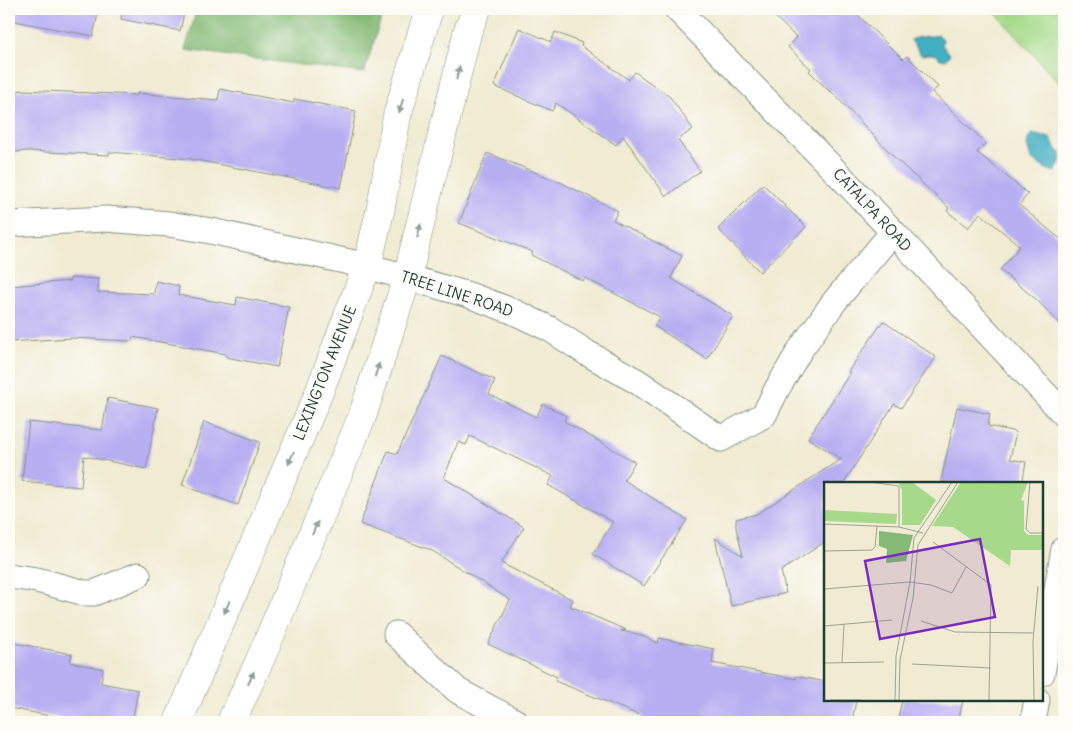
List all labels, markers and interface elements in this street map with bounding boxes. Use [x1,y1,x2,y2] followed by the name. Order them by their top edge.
[454,66,462,81] one-way arrow
[396,98,404,113] one-way arrow
[829,164,916,255] street label: CATALPA ROAD
[415,223,423,238] one-way arrow
[398,266,516,321] street label: TREE LINE ROAD
[289,302,360,443] street label: LEXINGTON AVENUE
[374,363,381,378] one-way arrow
[287,451,295,465] one-way arrow
[824,482,1043,701] inset map
[311,521,319,535] one-way arrow
[223,600,231,614] one-way arrow
[248,671,256,685] one-way arrow

